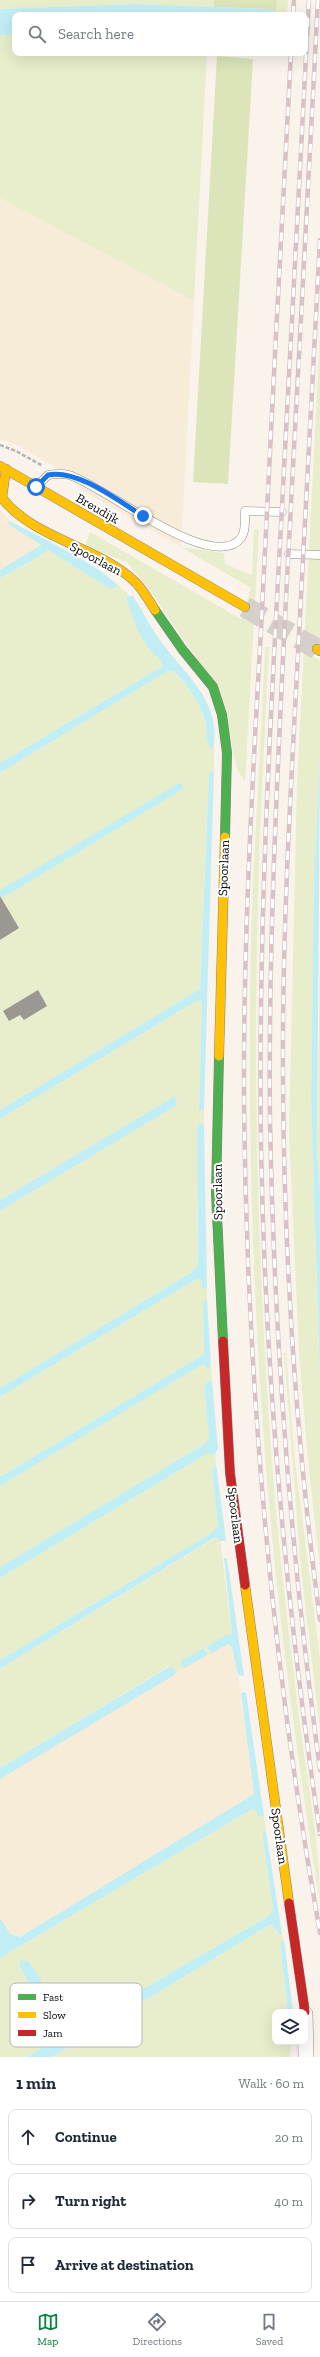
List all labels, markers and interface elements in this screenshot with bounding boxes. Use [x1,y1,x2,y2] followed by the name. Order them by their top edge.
[12,12,308,56] search box
[26,23,48,45] icon: search
[58,25,134,43] text: Search here
[27,478,45,496] route start
[73,490,122,528] street label: Breudijk
[134,507,152,525] route end
[67,539,125,579] street label: Spoorlaan
[215,839,232,896] street label: Spoorlaan
[210,1163,225,1220] street label: Spoorlaan
[225,1486,246,1544] street label: Spoorlaan
[268,1807,291,1866] street label: Spoorlaan
[10,1983,142,2047] legend
[43,1991,64,2004] text: Fast
[43,2009,66,2022] text: Slow
[272,2009,308,2045] map controls
[272,2009,308,2045] button: layers
[43,2027,63,2040] text: Jam
[16,2073,56,2093] text: 1 min
[239,2076,304,2091] text: Walk · 60 m
[17,2126,39,2148] icon: ahead
[55,2128,117,2146] text: Continue
[275,2130,303,2145] text: 20 m
[17,2190,39,2212] icon: right
[55,2192,126,2210] text: Turn right
[274,2194,303,2209] text: 40 m
[17,2254,39,2276] icon: arrive
[55,2256,194,2274] text: Arrive at destination
[37,2311,59,2348] tab: Map
[132,2311,182,2348] tab: Directions
[256,2311,283,2348] tab: Saved

